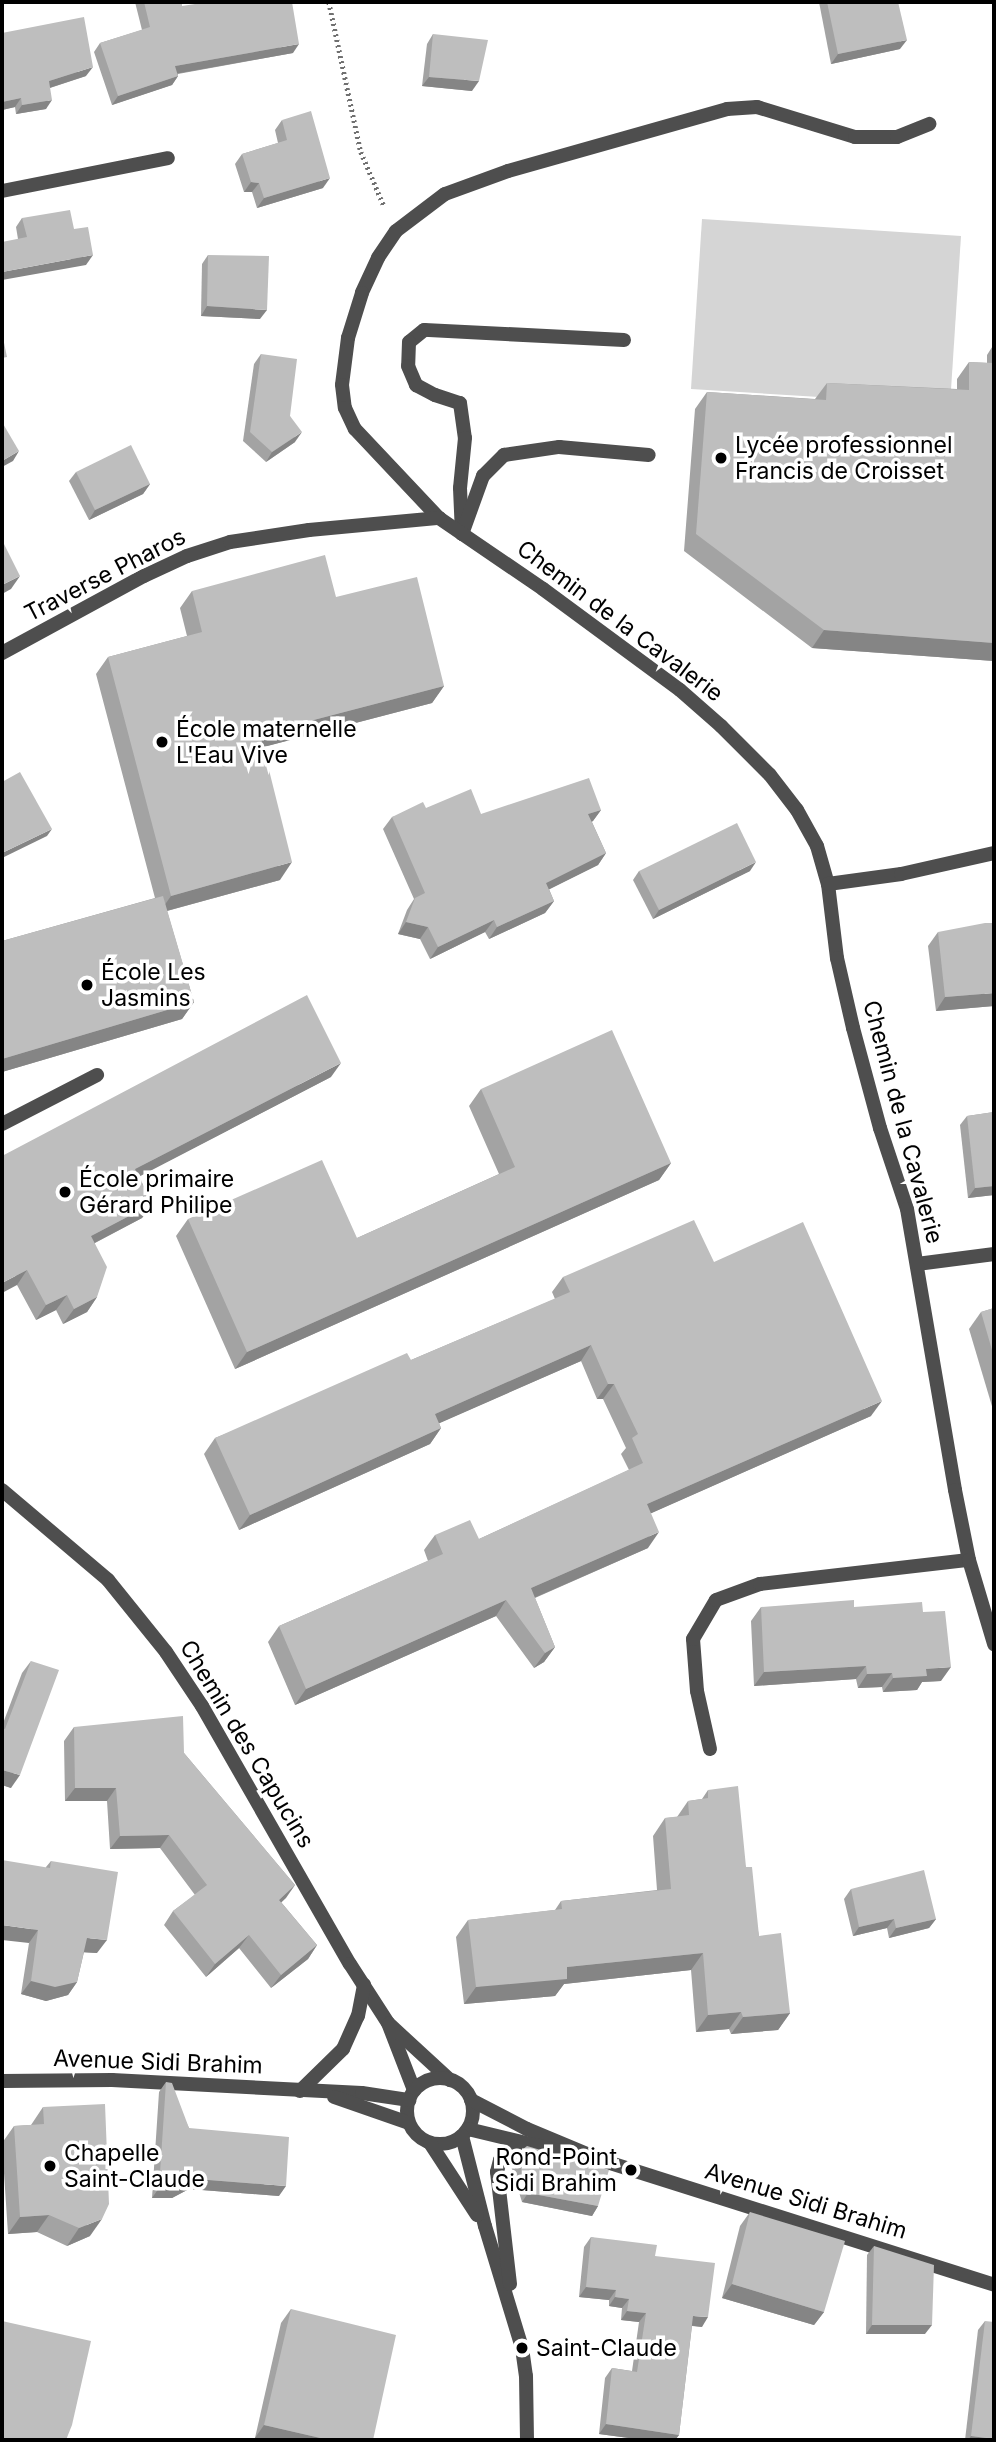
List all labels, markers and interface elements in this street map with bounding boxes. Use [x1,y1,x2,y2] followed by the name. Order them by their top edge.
[735,431,953,485] place label: Lycée professionnel Francis de Croisset
[713,450,729,466] marker: Lycée professionnel Francis de Croisset
[20,523,190,627] street label: Traverse Pharos
[512,535,728,707] street label: Chemin de la Cavalerie
[176,715,357,769] place label: École maternelle L'Eau Vive
[154,734,170,750] marker: École maternelle L'Eau Vive
[101,958,206,1012] place label: École Les Jasmins
[79,977,95,993] marker: École Les Jasmins
[857,997,949,1247] street label: Chemin de la Cavalerie
[79,1165,234,1219] place label: École primaire Gérard Philipe
[57,1184,73,1200] marker: École primaire Gérard Philipe
[174,1635,320,1853] street label: Chemin des Capucins
[53,2045,263,2079] street label: Avenue Sidi Brahim
[64,2139,205,2193] place label: Chapelle Saint-Claude
[495,2143,617,2197] place label: Rond-Point Sidi Brahim
[702,2157,910,2245] street label: Avenue Sidi Brahim
[42,2158,58,2174] marker: Chapelle Saint-Claude
[623,2162,639,2178] marker: Rond-Point Sidi Brahim
[536,2334,677,2362] place label: Saint-Claude
[514,2340,530,2356] marker: Saint-Claude

